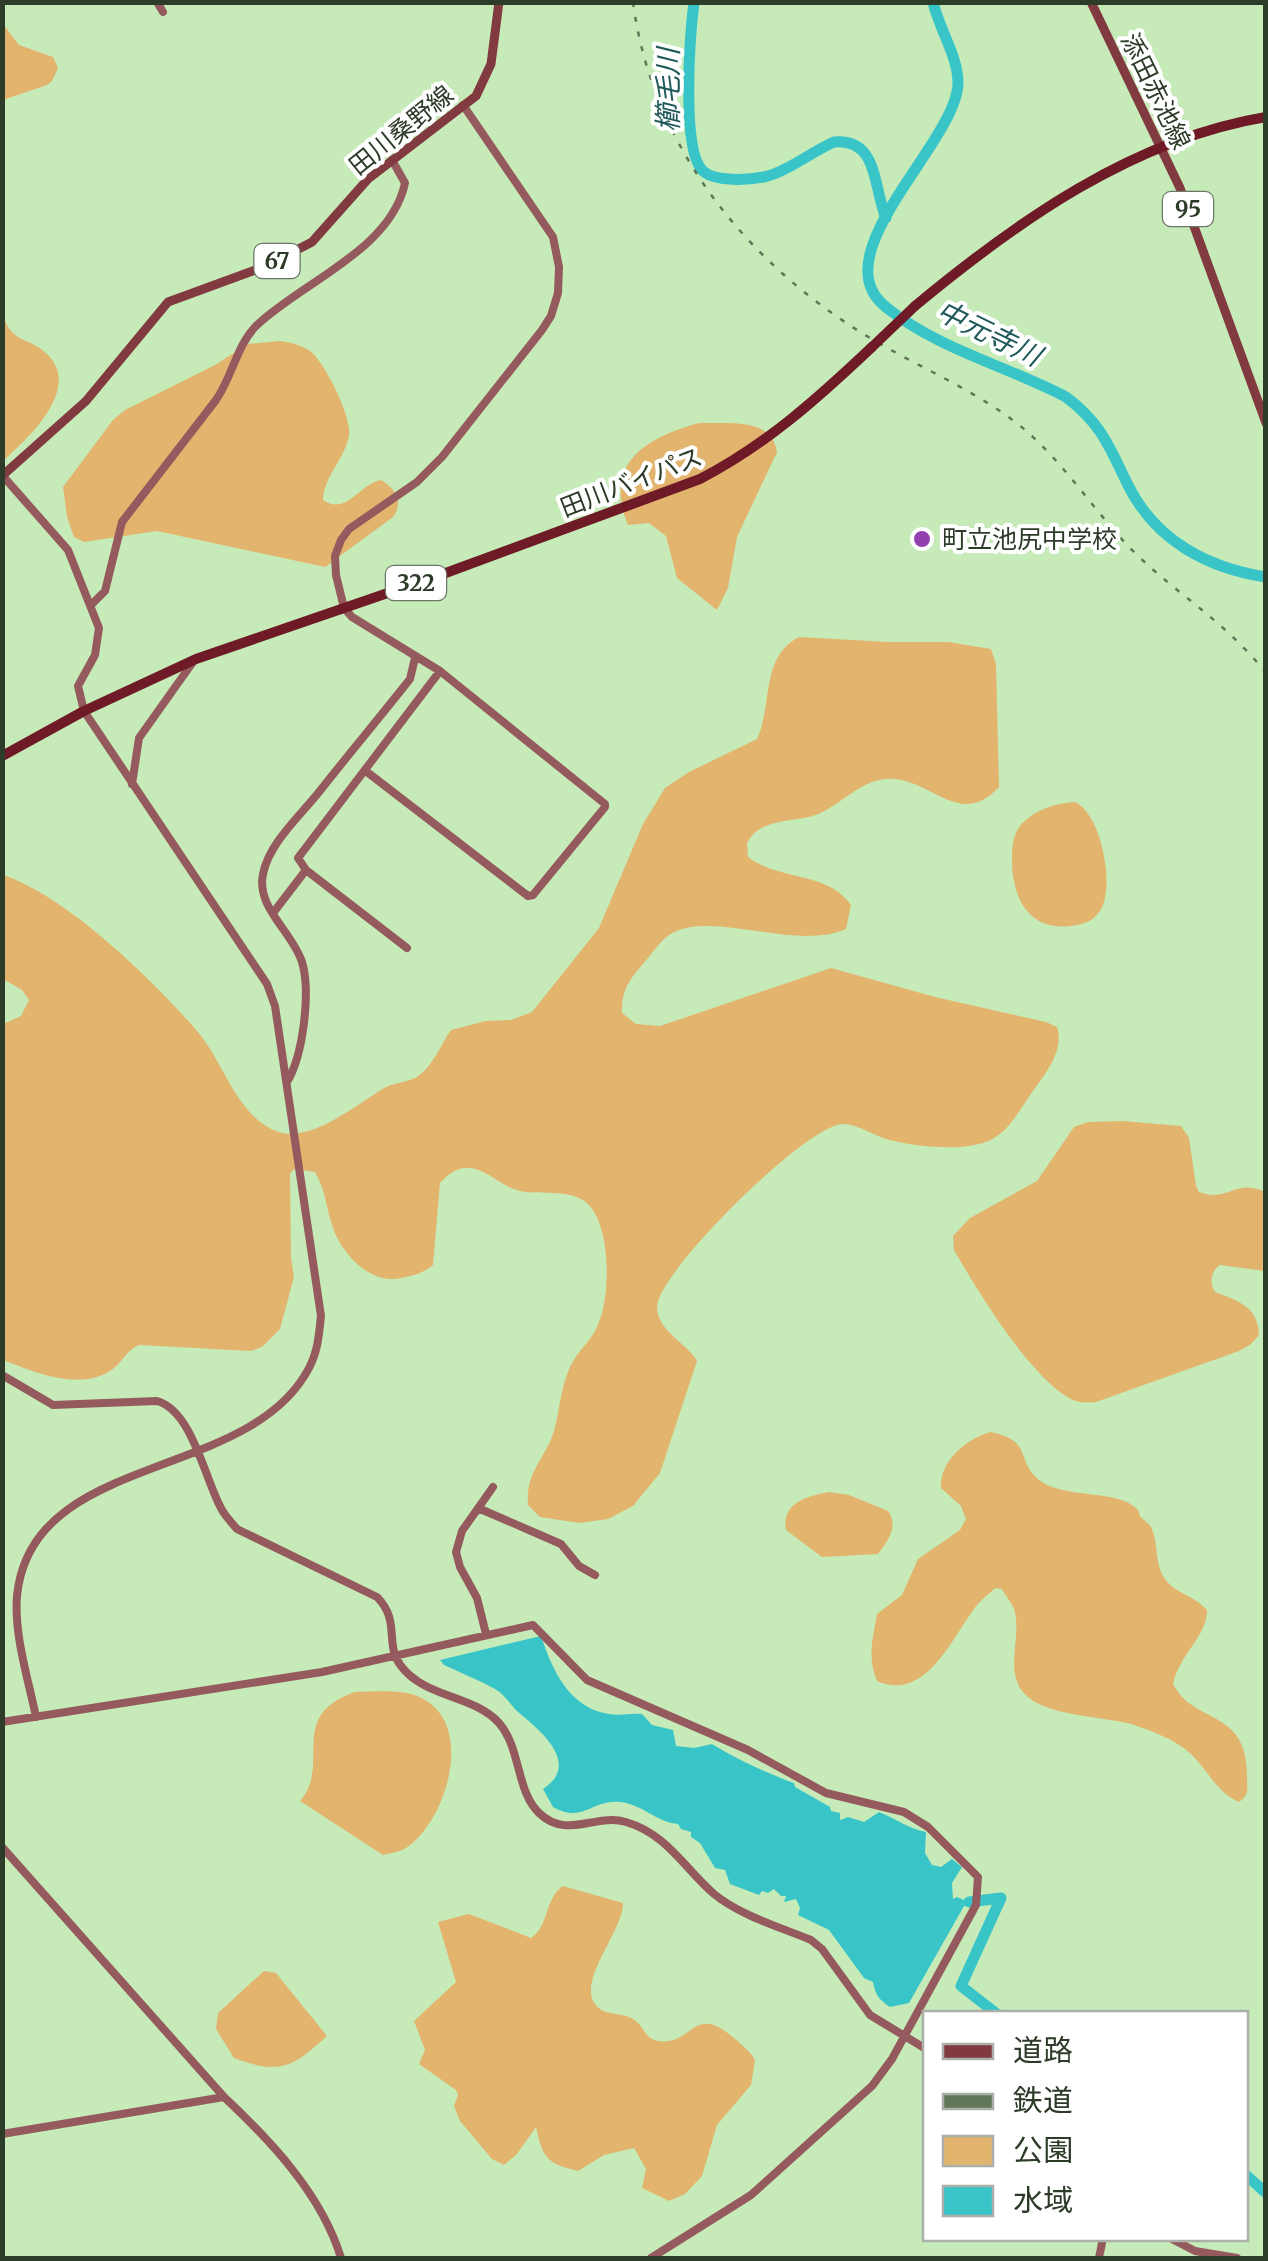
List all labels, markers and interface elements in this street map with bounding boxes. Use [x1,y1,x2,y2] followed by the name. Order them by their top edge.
[1114,28,1198,154] street label: 添田赤池線
[650,45,686,132] water label: 櫛毛川
[342,78,460,182] street label: 田川桑野線
[1163,192,1213,226] road number: 95
[254,244,300,278] road number: 67
[931,292,1050,375] water label: 中元寺川
[555,440,707,524] street label: 田川バイパス
[942,523,1117,555] place label: 町立池尻中学校
[911,528,933,550] marker: 町立池尻中学校
[386,566,446,600] road number: 322
[923,2011,1248,2241] legend
[1013,2031,1073,2069] text: 道路
[1013,2081,1073,2119] text: 鉄道
[1013,2131,1073,2169] text: 公園
[1013,2181,1073,2219] text: 水域

